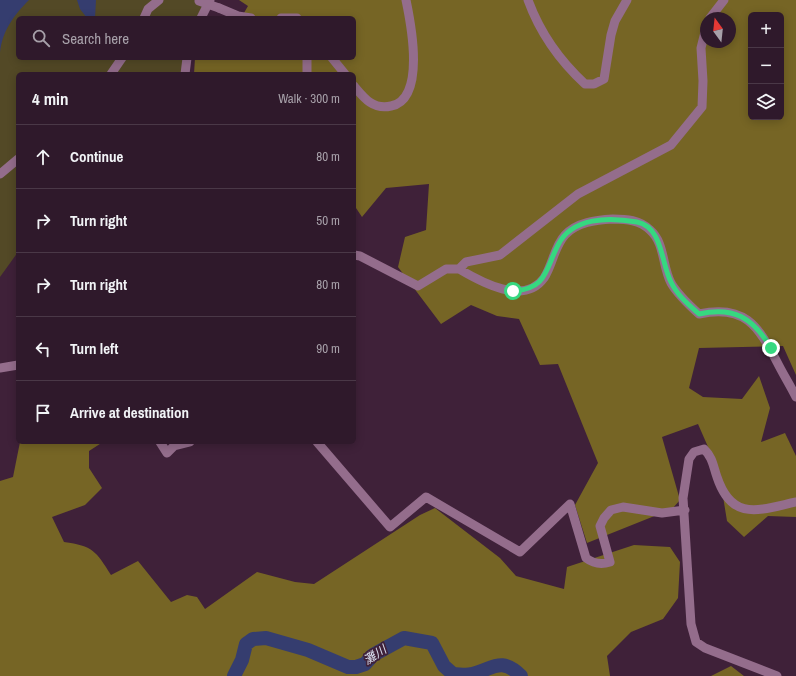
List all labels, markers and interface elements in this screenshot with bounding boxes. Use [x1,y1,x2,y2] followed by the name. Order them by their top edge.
[700,12,736,48] north arrow
[748,12,784,120] map controls
[748,12,784,48] button: +
[16,16,356,60] search box
[30,27,52,49] icon: search
[62,28,129,49] text: Search here
[748,48,784,84] button: −
[748,84,784,120] button: layers
[32,87,68,110] text: 4 min
[278,90,340,107] text: Walk · 300 m
[32,146,54,168] icon: ahead
[70,146,123,167] text: Continue
[316,148,340,165] text: 80 m
[32,210,54,232] icon: right
[70,210,127,231] text: Turn right
[316,212,340,229] text: 50 m
[32,274,54,296] icon: right
[70,274,127,295] text: Turn right
[316,276,340,293] text: 80 m
[504,282,522,300] route start
[32,338,54,360] icon: left
[70,338,118,359] text: Turn left
[762,339,780,357] route end
[316,340,340,357] text: 90 m
[32,402,54,424] icon: arrive
[70,402,189,423] text: Arrive at destination
[361,641,391,668] water label: 灘川

